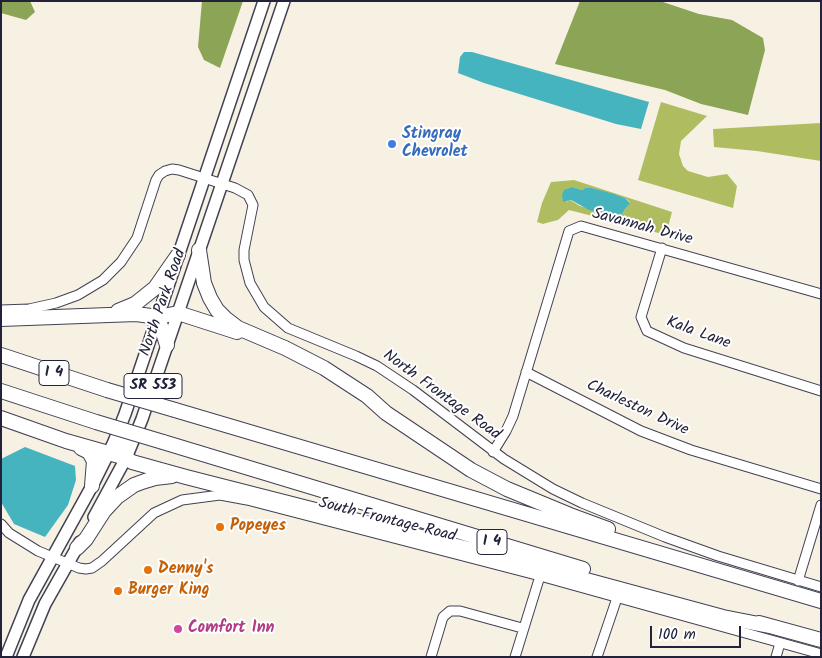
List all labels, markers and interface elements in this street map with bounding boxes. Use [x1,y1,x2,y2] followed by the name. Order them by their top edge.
[402,125,468,163] place label: Stingray Chevrolet
[386,138,398,150] marker: Stingray Chevrolet
[590,205,694,251] street label: Savannah Drive
[137,247,191,359] street label: North Park Road
[663,314,733,354] street label: Kala Lane
[378,347,504,445] street label: North Frontage Road
[39,360,69,386] road number: I 4
[124,374,182,398] road number: SR 553
[583,377,691,441] street label: Charleston Drive
[316,495,458,547] street label: South Frontage Road
[230,517,286,537] place label: Popeyes
[214,521,226,533] marker: Popeyes
[477,530,507,554] road number: I 4
[158,560,214,580] place label: Denny's
[142,564,154,576] marker: Denny's
[128,581,209,601] place label: Burger King
[112,585,124,597] marker: Burger King
[652,616,743,648] scale bar
[188,619,274,639] place label: Comfort Inn
[172,623,184,635] marker: Comfort Inn
[658,623,696,647] text: 100 m

